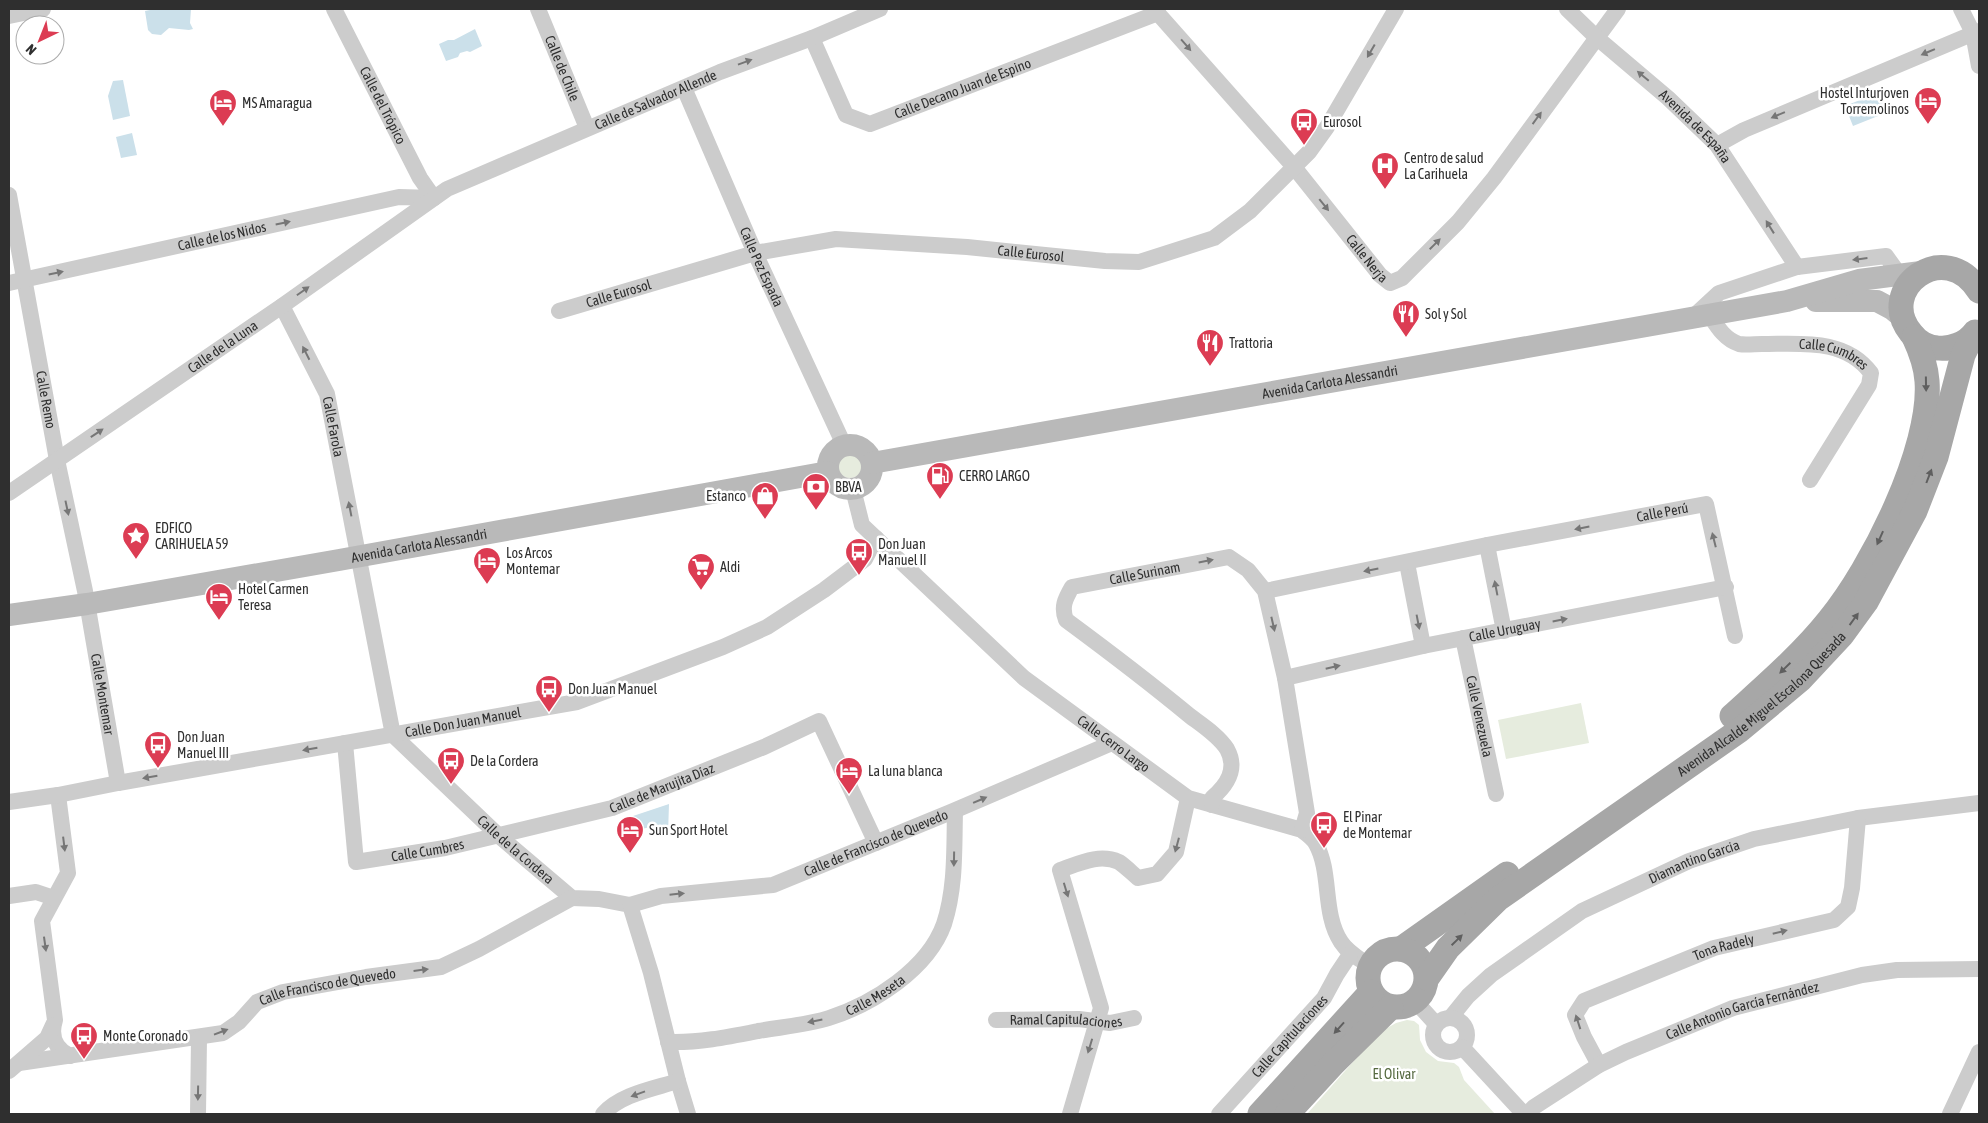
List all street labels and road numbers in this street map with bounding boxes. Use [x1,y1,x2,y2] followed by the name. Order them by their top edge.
[542,33,583,103] street label: Calle de Chile
[892,55,1033,122] street label: Calle Decano Juan de Espino
[357,64,409,147] street label: Calle del Trópico
[592,66,719,133] street label: Calle de Salvador Allende
[1656,86,1734,166] street label: Avenida de España
[176,219,268,254] street label: Calle de los Nidos
[737,225,787,309] street label: Calle Pez Espada
[1343,231,1391,286] street label: Calle Nerja
[997,242,1065,265] street label: Calle Eurosol
[584,276,653,311] street label: Calle Eurosol
[185,317,261,376] street label: Calle de la Luna
[1799,336,1872,373] street label: Calle Cumbres
[1261,362,1399,402] street label: Avenida Carlota Alessandri
[33,369,59,430] street label: Calle Remo
[320,395,347,458] street label: Calle Farola
[1635,500,1689,525] street label: Calle Perú
[350,526,488,566] street label: Avenida Carlota Alessandri
[1108,558,1182,588] street label: Calle Surinam
[1468,615,1542,645] street label: Calle Uruguay
[1674,628,1849,779] street label: Avenida Alcalde Miguel Escalona Quesada
[88,652,118,737] street label: Calle Montemar
[1463,674,1496,758] street label: Calle Venezuela
[404,704,523,740] street label: Calle Don Juan Manuel
[1074,712,1153,775] street label: Calle Cerro Largo
[607,760,717,816] street label: Calle de Marujita Díaz
[801,806,950,879] street label: Calle de Francisco de Quevedo
[474,812,557,887] street label: Calle de la Cordera
[390,836,466,864] street label: Calle Cumbres
[1646,837,1742,887] street label: Diamantino Garcia
[1691,931,1756,964] street label: Tona Radely
[257,965,397,1008] street label: Calle Francisco de Quevedo
[843,971,908,1019] street label: Calle Meseta
[1663,978,1820,1043] street label: Calle Antonio García Fernández
[1248,992,1331,1081] street label: Calle Capitulaciones
[1010,1011,1123,1031] street label: Ramal Capitulaciones

